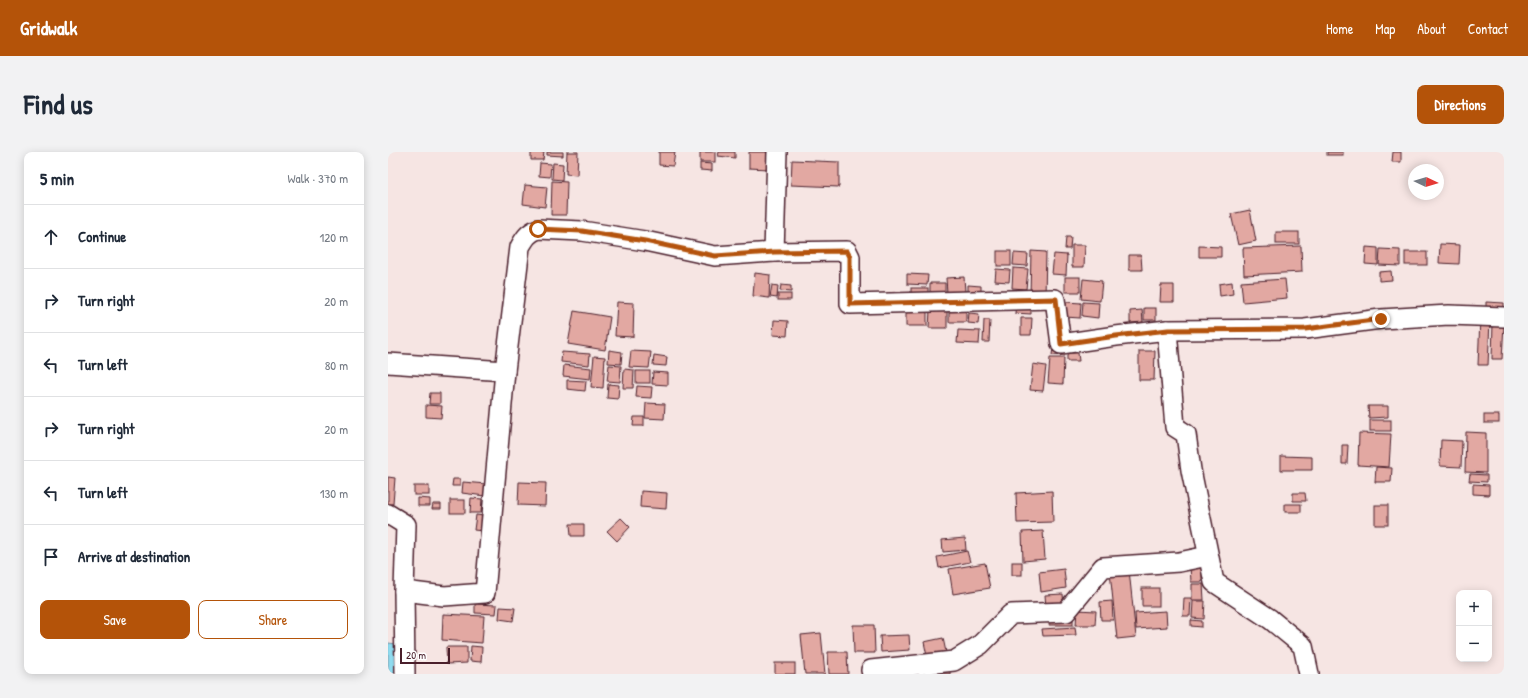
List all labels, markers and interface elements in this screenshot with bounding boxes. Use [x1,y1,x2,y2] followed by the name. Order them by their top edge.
[20,15,77,41] text: Gridwalk
[1326,19,1353,38] text: Home
[1375,19,1395,38] text: Map
[1417,19,1446,38] text: About
[1468,19,1508,38] text: Contact
[24,85,93,123] text: Find us
[1417,85,1504,124] button: Directions
[1408,164,1444,200] north arrow
[40,167,74,190] text: 5 min
[288,169,348,187] text: Walk · 370 m
[529,220,547,238] route start
[40,226,62,248] icon: ahead
[78,226,126,247] text: Continue
[320,228,348,246] text: 120 m
[40,290,62,312] icon: right
[78,290,134,311] text: Turn right
[324,292,348,310] text: 20 m
[1372,310,1390,328] route end
[40,354,62,376] icon: left
[78,354,128,375] text: Turn left
[325,356,348,374] text: 80 m
[40,418,62,440] icon: right
[78,418,134,439] text: Turn right
[324,420,348,438] text: 20 m
[40,482,62,504] icon: left
[78,482,128,503] text: Turn left
[320,484,348,502] text: 130 m
[40,546,62,568] icon: arrive
[78,546,190,567] text: Arrive at destination
[1456,590,1492,662] map controls
[1456,590,1492,626] button: +
[40,600,190,639] button: Save
[198,600,348,639] button: Share
[1456,626,1492,662] button: −
[400,646,450,665] scale bar
[406,648,426,662] text: 20 m

